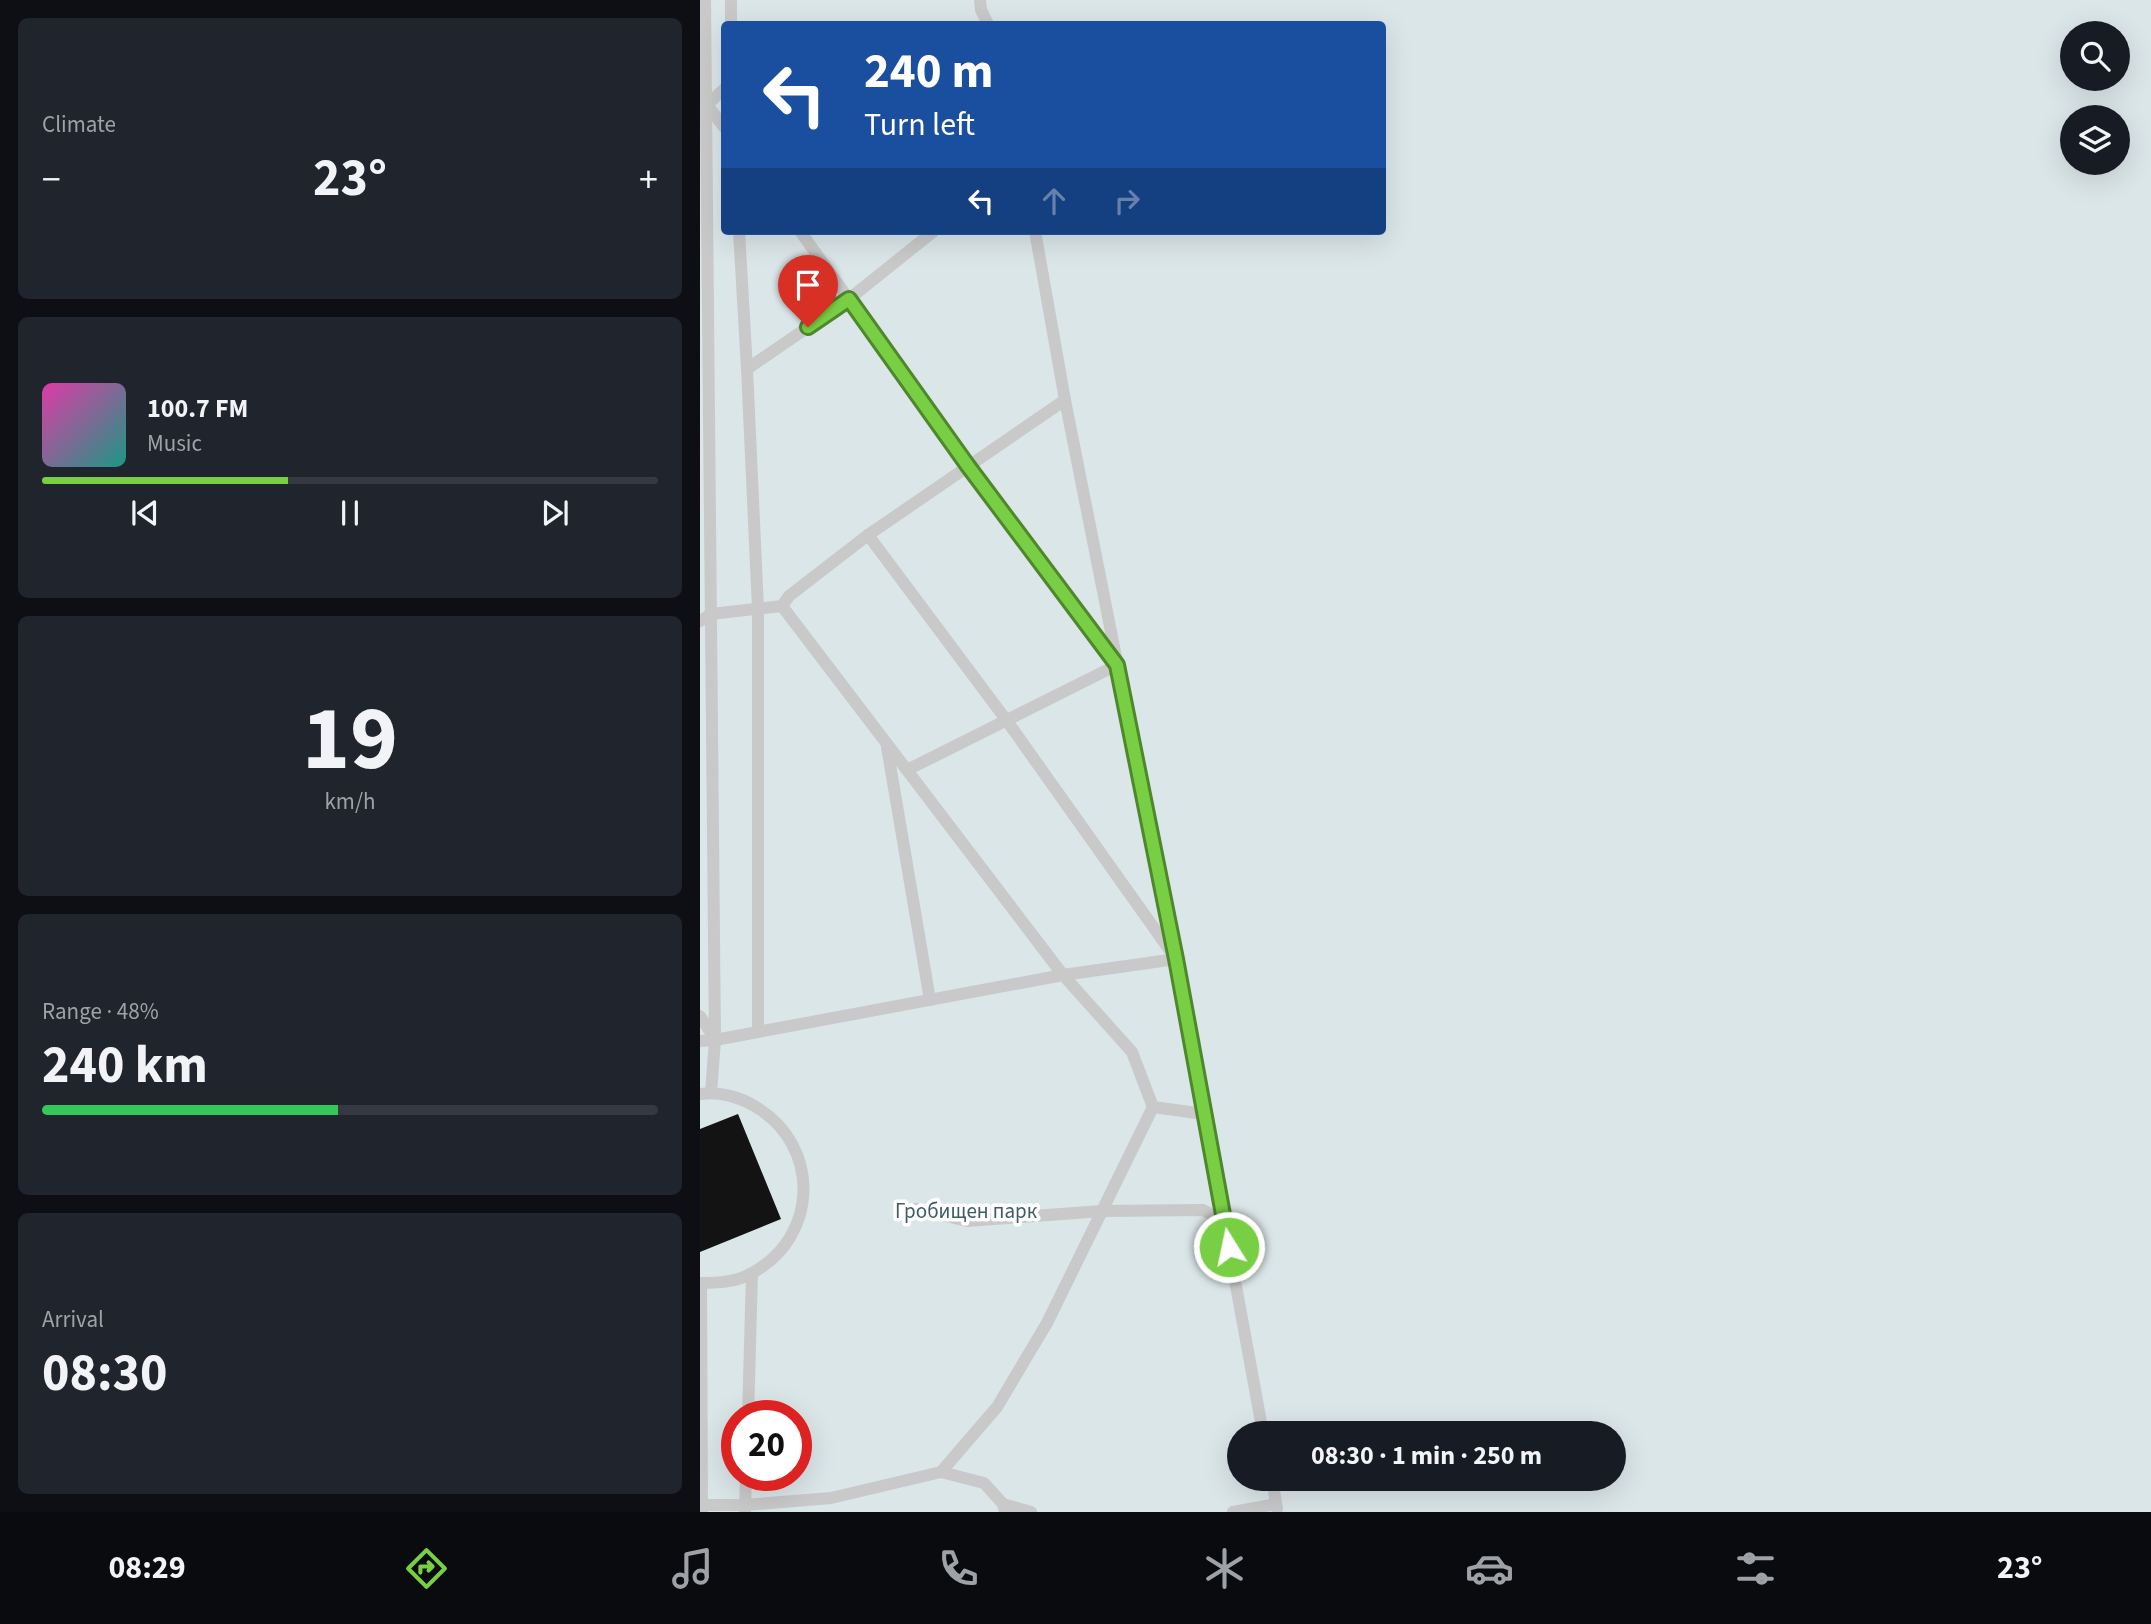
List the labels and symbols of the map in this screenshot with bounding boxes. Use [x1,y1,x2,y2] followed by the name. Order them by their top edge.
[778,255,838,327] pin
[895,1196,1038,1226] park label: Гробищен парк
[1192,1210,1266,1284] position arrow
[721,1400,812,1491] speed limit sign: 20

